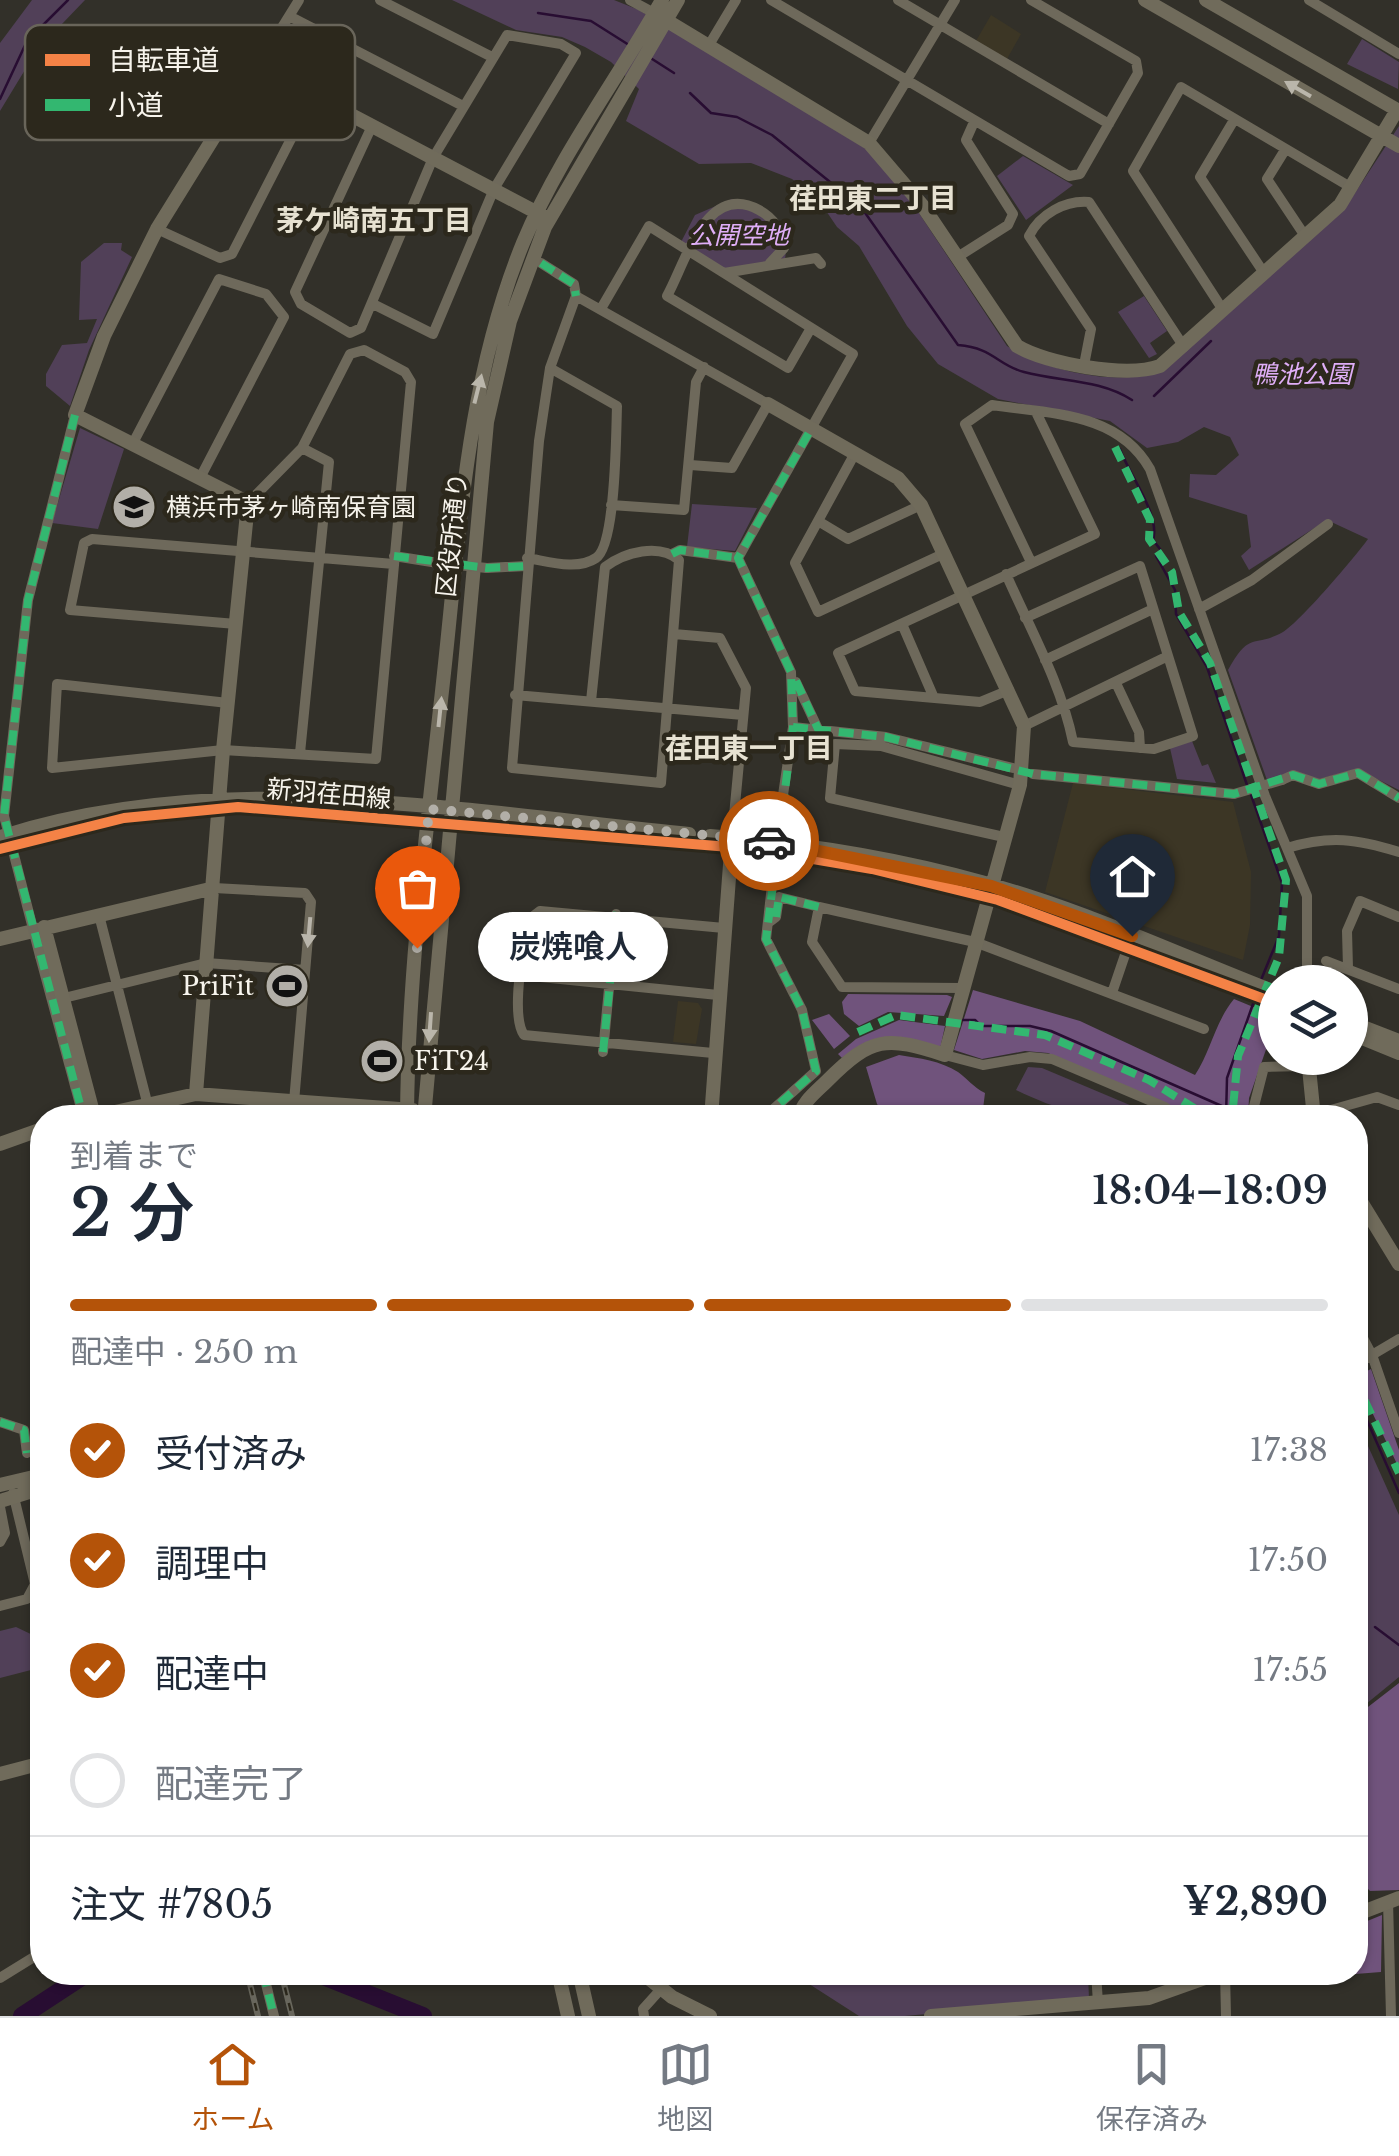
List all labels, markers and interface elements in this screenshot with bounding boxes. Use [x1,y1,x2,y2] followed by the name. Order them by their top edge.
[25,25,355,140] legend
[108,43,220,78] text: 自転車道
[1284,81,1312,98] one-way arrow
[108,88,164,123] text: 小道
[789,181,957,216] district label: 荏田東二丁目
[276,203,472,238] district label: 茅ケ崎南五丁目
[689,220,792,251] park label: 公開空地
[1252,359,1355,390] park label: 鴨池公園
[471,374,487,405] one-way arrow
[430,471,474,599] street label: 区役所通り
[111,484,157,530] school or university icon: 横浜市茅ヶ崎南保育園
[166,492,416,523] place label: 横浜市茅ヶ崎南保育園
[432,696,448,727] one-way arrow
[665,731,833,766] district label: 荏田東一丁目
[265,773,393,815] street label: 新羽荏田線
[719,791,819,891] courier
[742,814,797,869] icon: car
[1090,834,1175,937] pin
[375,846,460,949] pin
[1105,849,1160,904] icon: home
[390,861,445,916] icon: bag
[477,913,667,983] callout: 炭焼喰人
[300,916,316,948] one-way arrow
[509,927,637,967] text: 炭焼喰人
[264,963,310,1009] sports icon: PriFit
[1258,965,1368,1075] map controls
[1258,965,1368,1075] button: layers
[182,971,255,1002] place label: PriFit
[421,1011,437,1043] one-way arrow
[359,1038,405,1084] sports icon: FiT24
[414,1046,489,1077] place label: FiT24
[70,1136,198,1176] text: 到着まで
[1092,1167,1328,1214] text: 18:04–18:09
[70,1173,194,1254] text: 2 分
[70,1332,298,1372] text: 配達中 · 250 m
[70,1423,125,1478] icon: check
[155,1430,307,1477] text: 受付済み
[1249,1430,1328,1470] text: 17:38
[70,1533,125,1588] icon: check
[155,1540,269,1587] text: 調理中
[1248,1540,1328,1580] text: 17:50
[70,1643,125,1698] icon: check
[155,1650,269,1697] text: 配達中
[1252,1650,1328,1690] text: 17:55
[155,1760,307,1807] text: 配達完了
[1183,1878,1328,1925] text: ¥2,890
[70,1881,273,1928] text: 注文 #7805
[191,2037,274,2137] tab: ホーム
[657,2037,713,2137] tab: 地図
[1096,2037,1208,2137] tab: 保存済み

